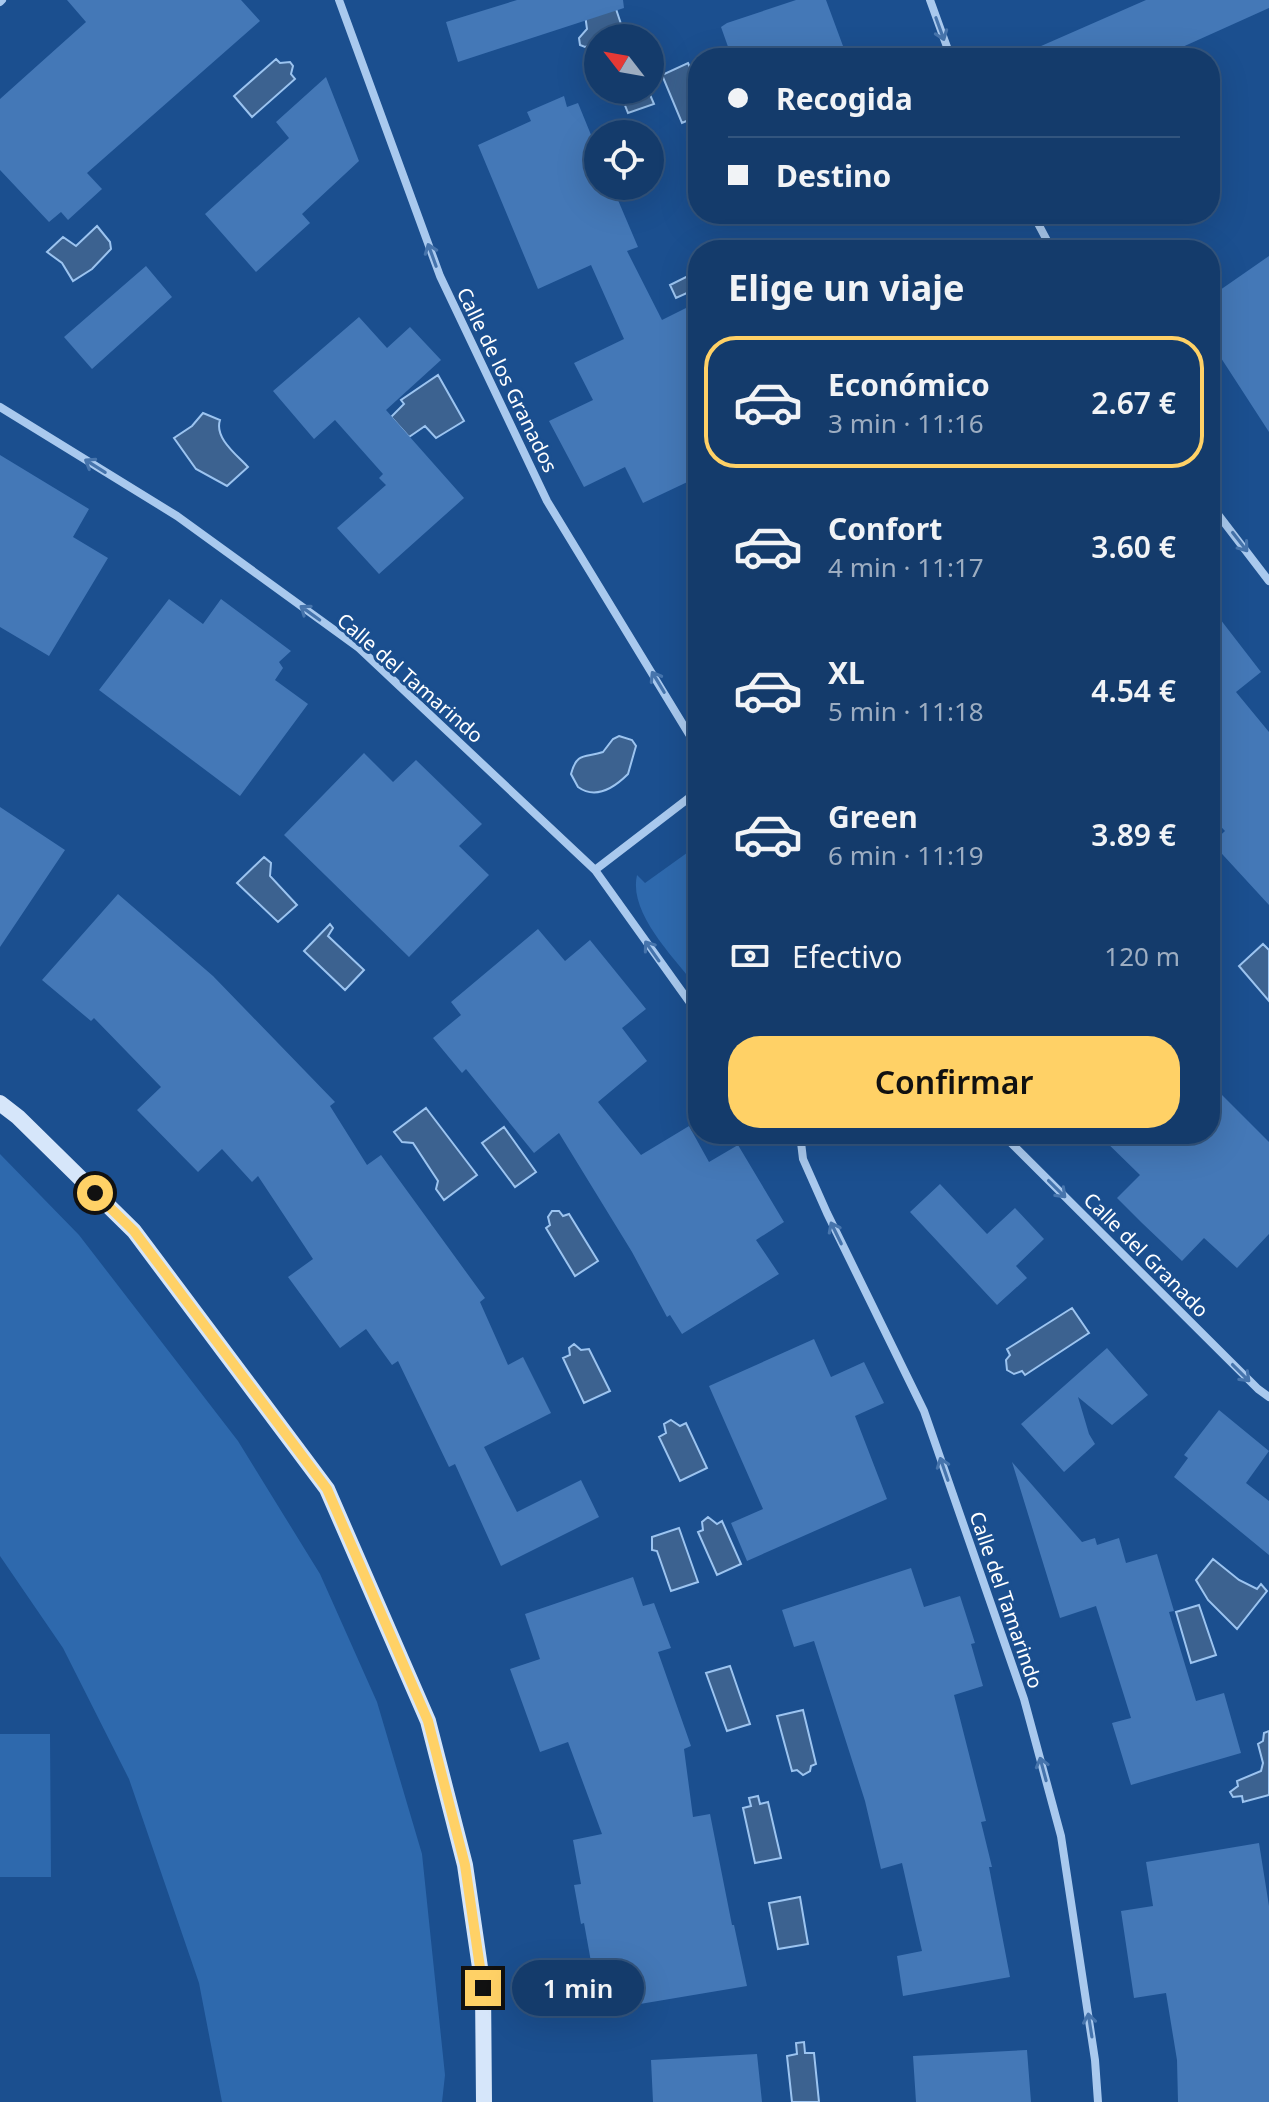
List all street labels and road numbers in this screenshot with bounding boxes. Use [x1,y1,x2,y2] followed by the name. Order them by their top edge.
[451,283,564,477] street label: Calle de los Granados
[331,607,489,749] street label: Calle del Tamarindo
[1078,1186,1215,1323] street label: Calle del Granado
[964,1508,1049,1692] street label: Calle del Tamarindo

